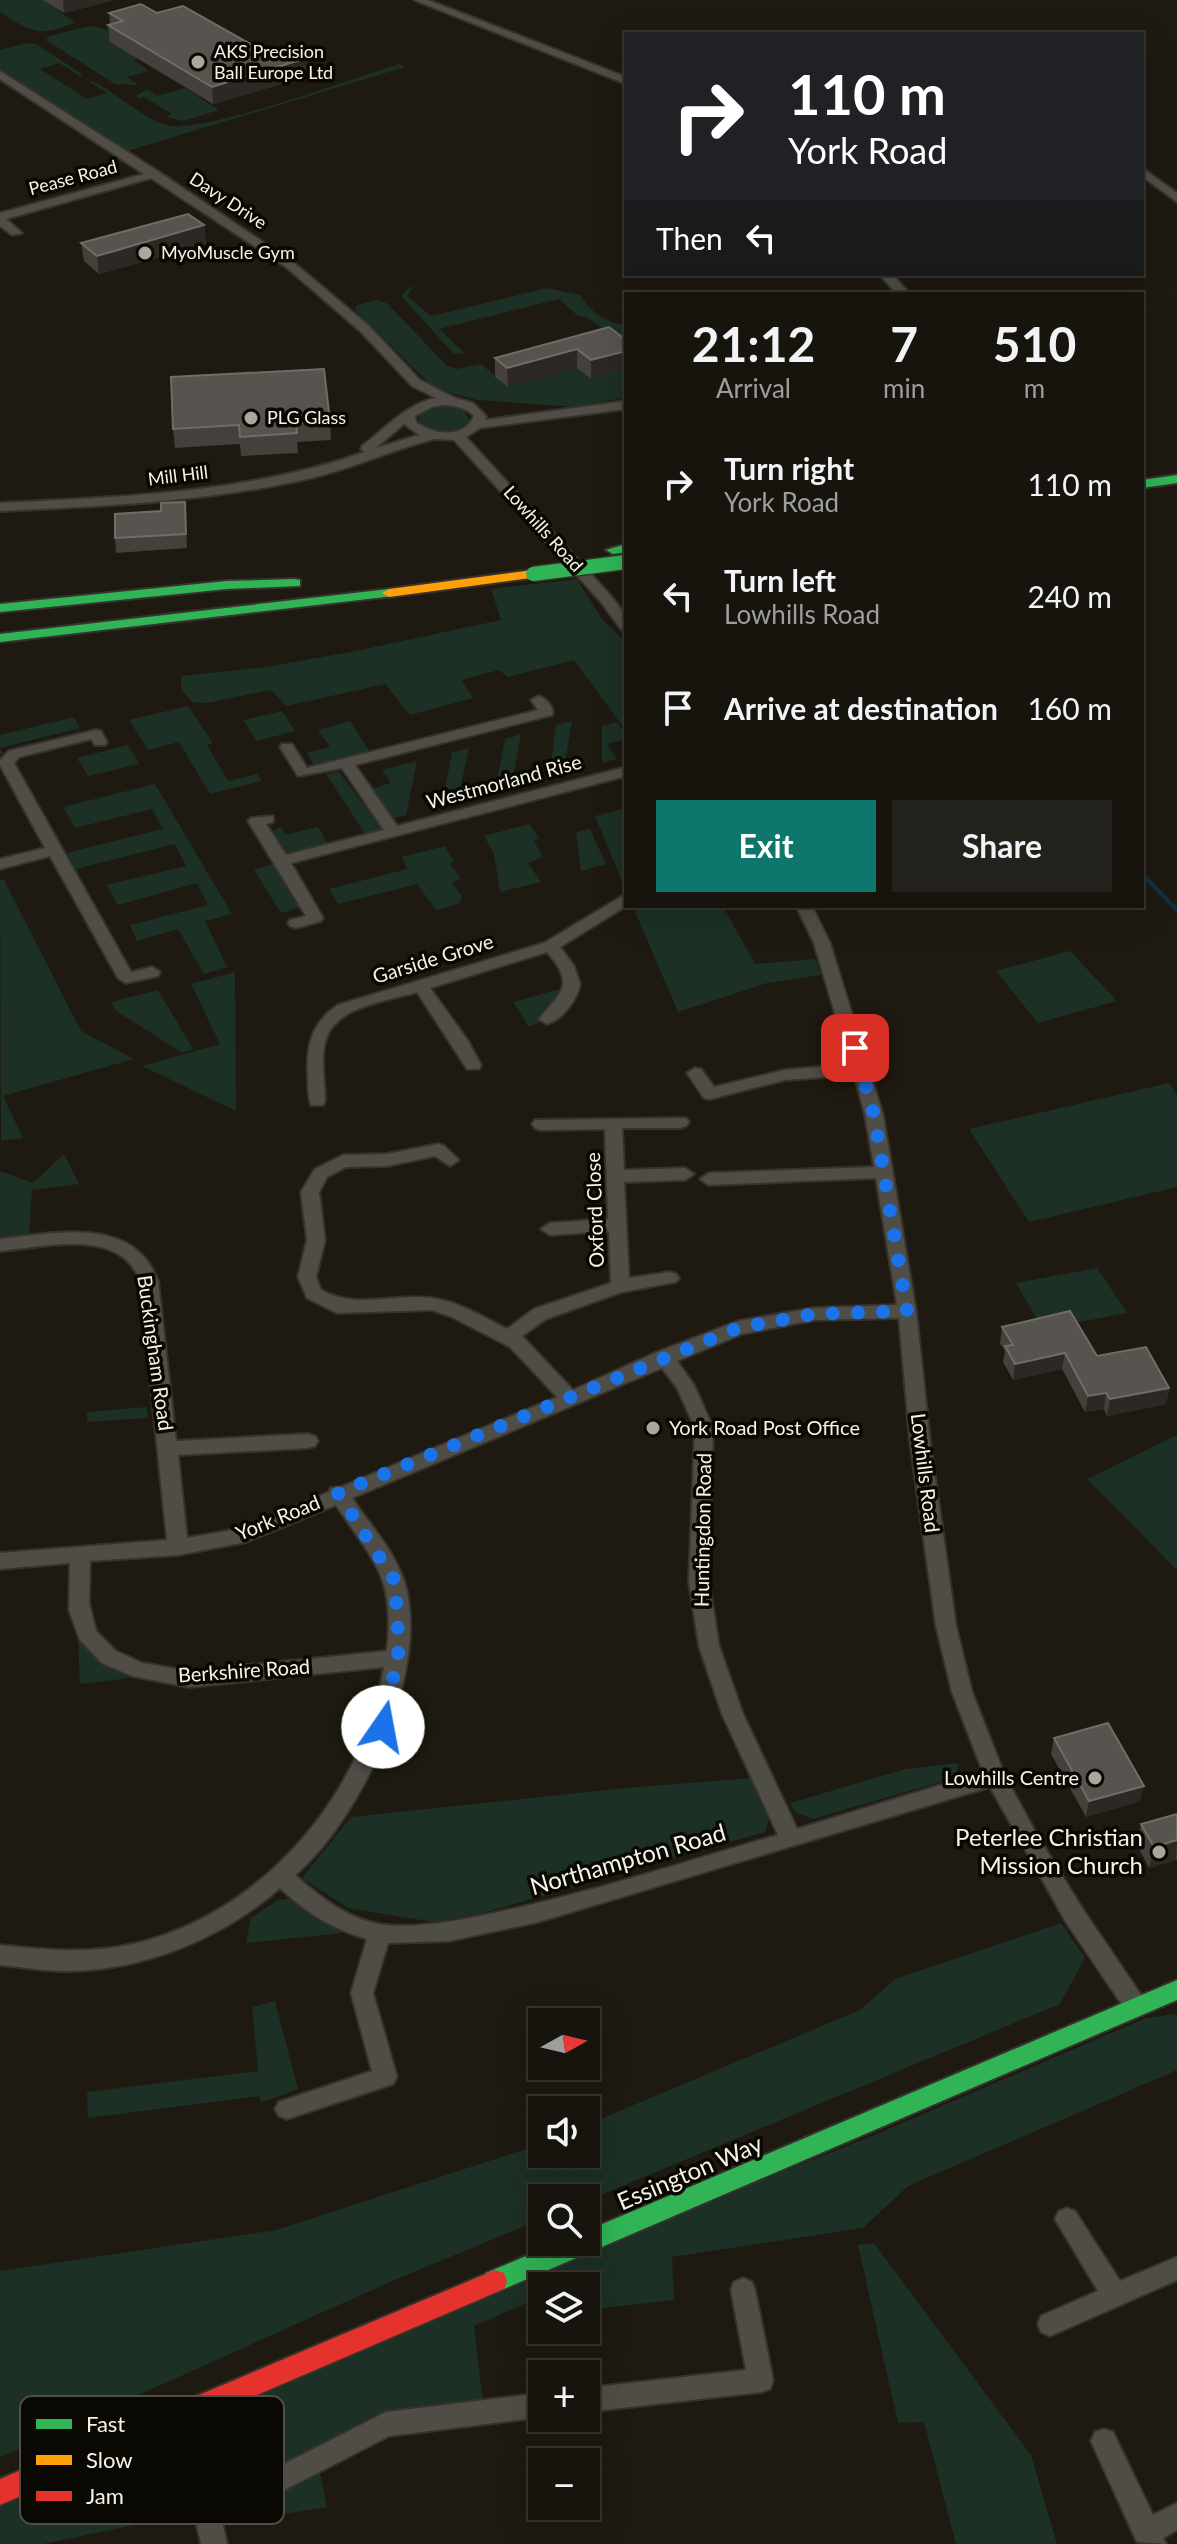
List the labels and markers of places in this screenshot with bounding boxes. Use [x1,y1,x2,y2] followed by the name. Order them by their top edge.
[214,40,333,83] place label: AKS Precision Ball Europe Ltd
[189,53,207,71] marker: AKS Precision Ball Europe Ltd
[161,241,295,263] place label: MyoMuscle Gym
[136,244,154,262] marker: MyoMuscle Gym
[267,406,346,428] place label: PLG Glass
[242,409,260,427] marker: PLG Glass
[821,1014,889,1082] pin
[669,1415,860,1439] place label: York Road Post Office
[644,1419,662,1437] marker: York Road Post Office
[944,1765,1079,1789] place label: Lowhills Centre
[1086,1769,1104,1787] marker: Lowhills Centre
[955,1822,1143,1879] place label: Peterlee Christian Mission Church
[1150,1843,1168,1861] marker: Peterlee Christian Mission Church

